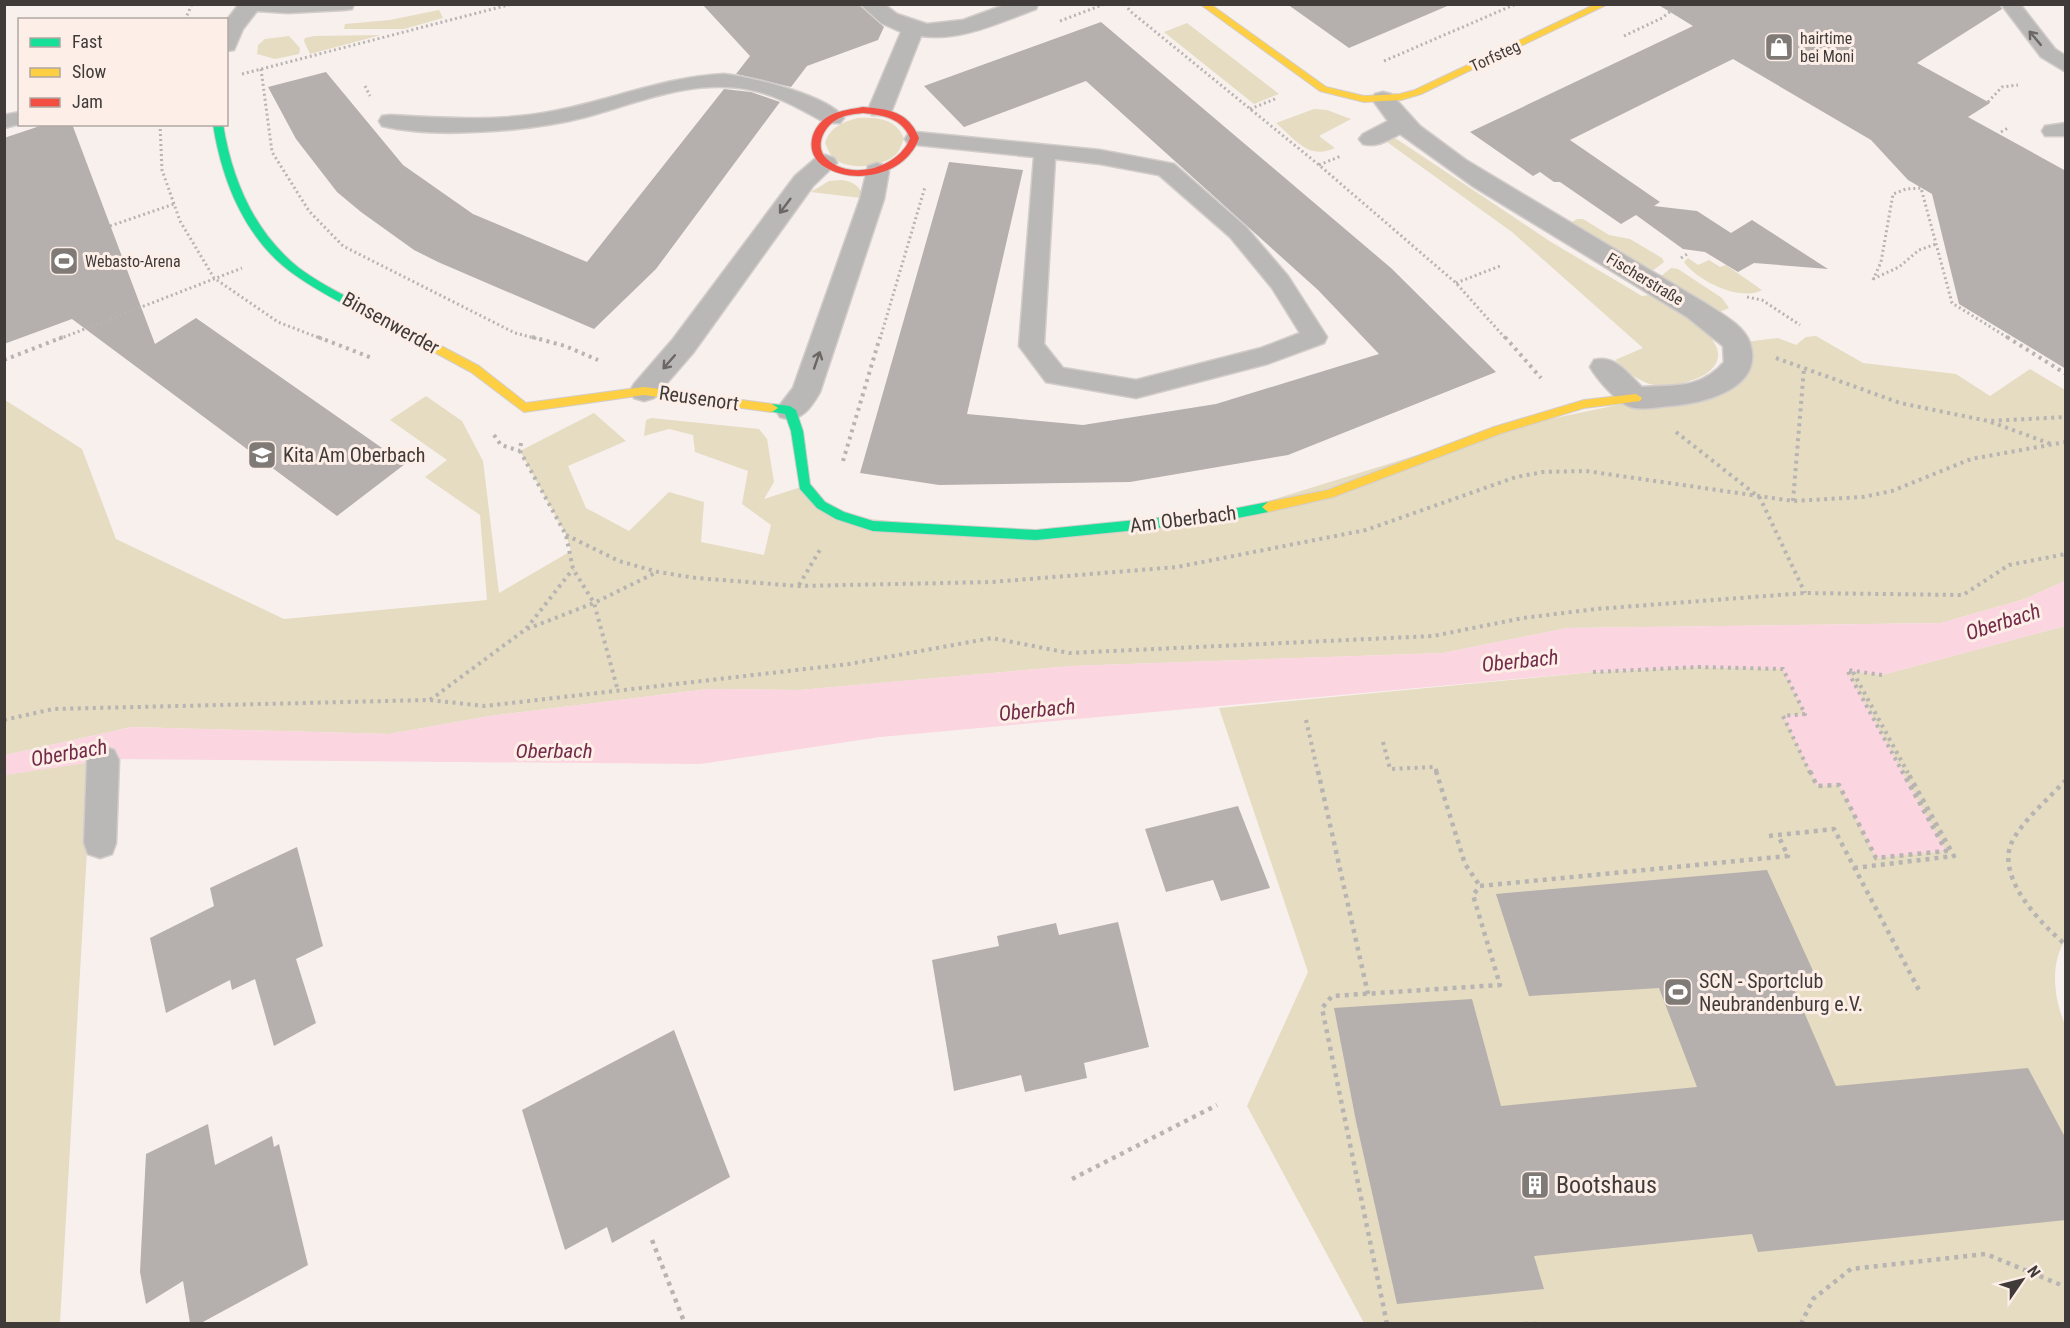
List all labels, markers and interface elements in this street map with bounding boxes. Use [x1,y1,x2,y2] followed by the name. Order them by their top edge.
[18,18,228,126] legend
[1800,29,1854,66] place label: hairtime bei Moni
[72,31,103,52] text: Fast
[1763,31,1795,63] shop icon: hairtime bei Moni
[2028,31,2042,46] one-way arrow
[1467,36,1523,76] street label: Torfsteg
[72,61,107,82] text: Slow
[72,91,103,112] text: Jam
[779,198,792,214] one-way arrow
[48,245,80,277] sports icon: Webasto-Arena
[1603,249,1687,309] street label: Fischerstraße
[85,252,181,271] place label: Webasto-Arena
[338,287,444,359] street label: Binsenwerder
[812,351,823,370] one-way arrow
[662,354,676,369] one-way arrow
[658,381,741,415] street label: Reusenort
[246,439,278,471] school or university icon: Kita Am Oberbach
[283,443,425,467] place label: Kita Am Oberbach
[1128,501,1238,537] street label: Am Oberbach
[1963,599,2043,645] water label: Oberbach
[1480,645,1560,677] water label: Oberbach
[997,694,1077,726] water label: Oberbach
[29,734,109,772] water label: Oberbach
[515,739,593,763] water label: Oberbach
[1699,969,1863,1016] place label: SCN - Sportclub Neubrandenburg e.V.
[1662,976,1694,1008] sports icon: SCN - Sportclub Neubrandenburg e.V.
[1519,1169,1551,1201] building icon: Bootshaus
[1556,1171,1657,1199] place label: Bootshaus
[1992,1250,2052,1310] north arrow
[2023,1262,2044,1281] text: N

